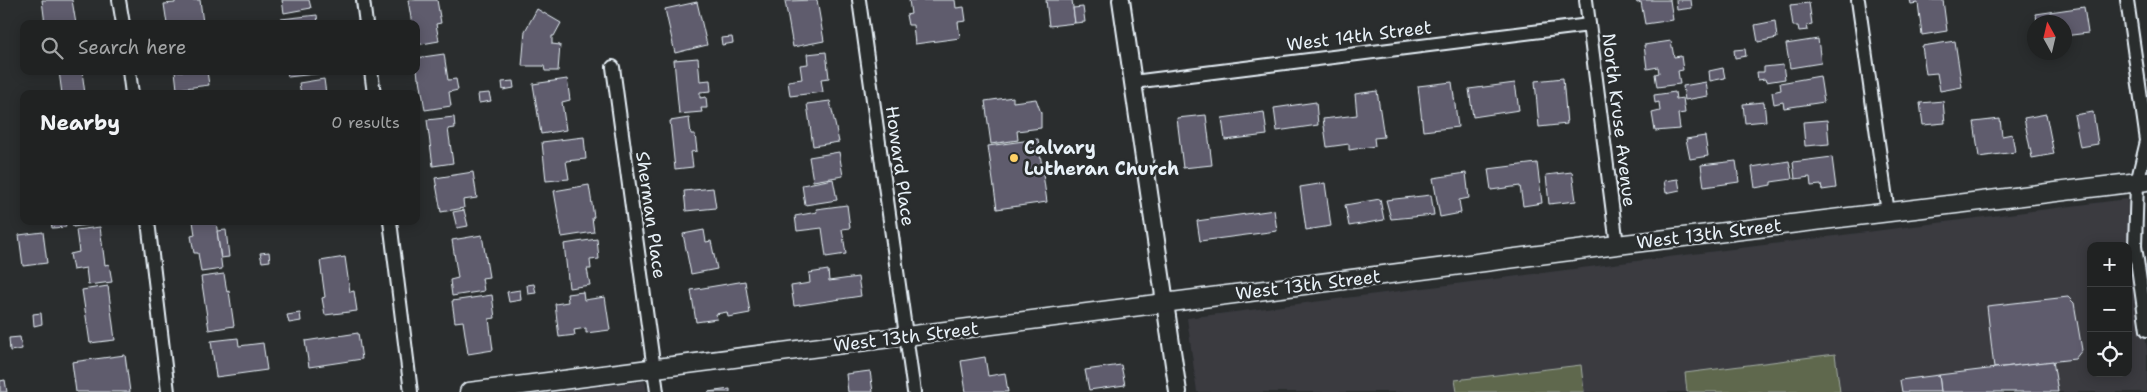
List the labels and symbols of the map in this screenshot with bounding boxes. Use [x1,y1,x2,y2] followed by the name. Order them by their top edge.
[1285,15,1433,57] street label: West 14th Street
[2027,15,2072,60] north arrow
[1596,32,1642,208] street label: North Kruse Avenue
[880,104,920,228] street label: Howard Place
[1024,136,1179,181] place label: Calvary Lutheran Church
[630,150,672,280] street label: Sherman Place
[1008,152,1020,164] marker: Calvary Lutheran Church
[1635,213,1783,255] street label: West 13th Street
[1234,264,1382,306] street label: West 13th Street
[832,316,980,358] street label: West 13th Street

